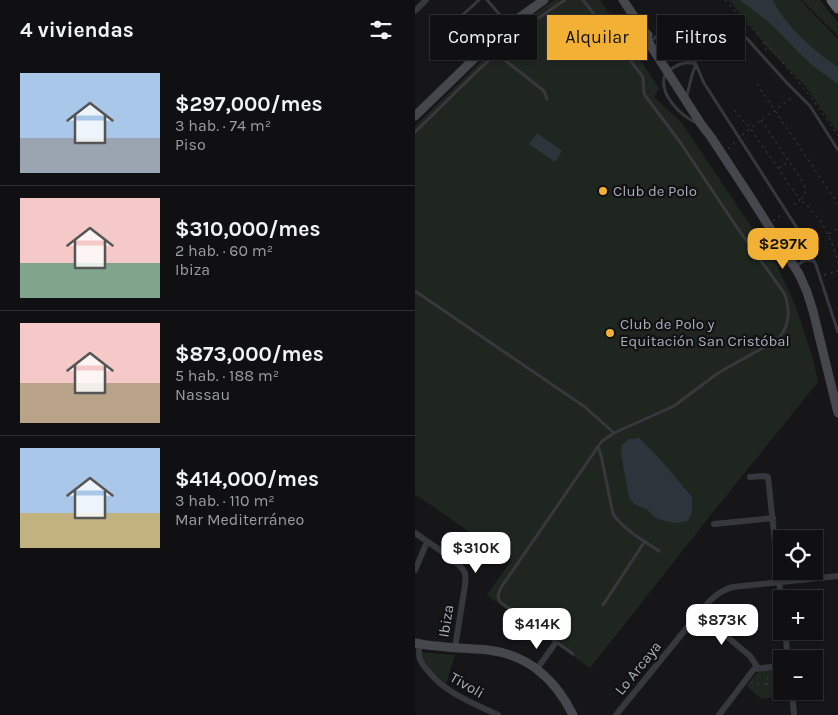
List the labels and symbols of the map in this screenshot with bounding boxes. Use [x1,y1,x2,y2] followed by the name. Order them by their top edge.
[613,182,697,200] place label: Club de Polo
[597,185,609,197] marker: Club de Polo
[748,228,818,270] pin: $297K
[620,315,790,350] place label: Club de Polo y Equitación San Cristóbal
[604,327,616,339] marker: Club de Polo y Equitación San Cristóbal
[441,532,511,574] pin: $310K
[435,603,457,639] street label: Ibiza
[687,604,757,646] pin: $873K
[502,608,572,650] pin: $414K
[611,637,665,699] street label: Lo Arcaya
[447,668,487,702] street label: Tivoli

